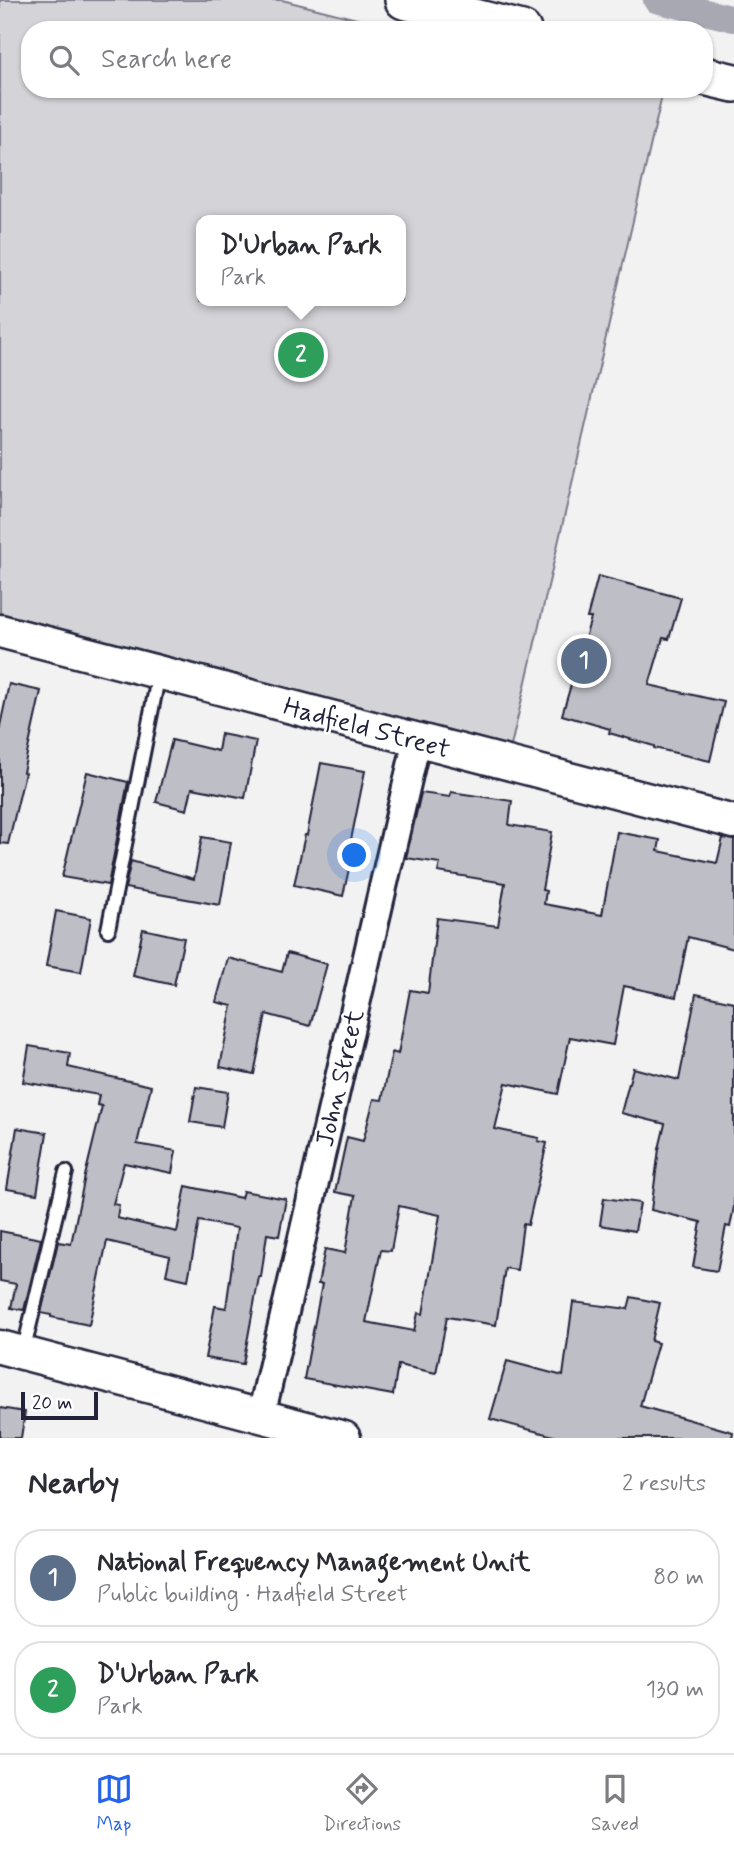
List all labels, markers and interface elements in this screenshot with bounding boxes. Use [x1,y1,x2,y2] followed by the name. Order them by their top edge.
[21,21,713,98] search box
[45,41,83,79] icon: search
[101,43,232,77] text: Search here
[196,215,406,306] popup
[220,229,382,263] text: D'Urban Park
[220,263,266,293] text: Park
[278,329,324,381] pin: 2
[561,635,607,687] pin: 1
[279,690,454,768] street label: Hadfield Street
[337,838,371,872] your location
[309,1007,373,1150] street label: John Street
[21,1389,98,1421] scale bar
[32,1391,72,1416] text: 20 m
[28,1464,119,1503] text: Nearby
[622,1469,706,1499] text: 2 results
[97,1546,530,1580] text: National Frequency Management Unit
[48,1563,58,1593] text: 1
[653,1563,704,1593] text: 80 m
[97,1580,408,1610] text: Public building · Hadfield Street
[97,1658,259,1692] text: D'Urban Park
[47,1675,59,1705] text: 2
[646,1675,704,1705] text: 130 m
[97,1692,143,1722] text: Park
[95,1770,133,1837] tab: Map
[323,1770,401,1837] tab: Directions
[591,1770,639,1837] tab: Saved

